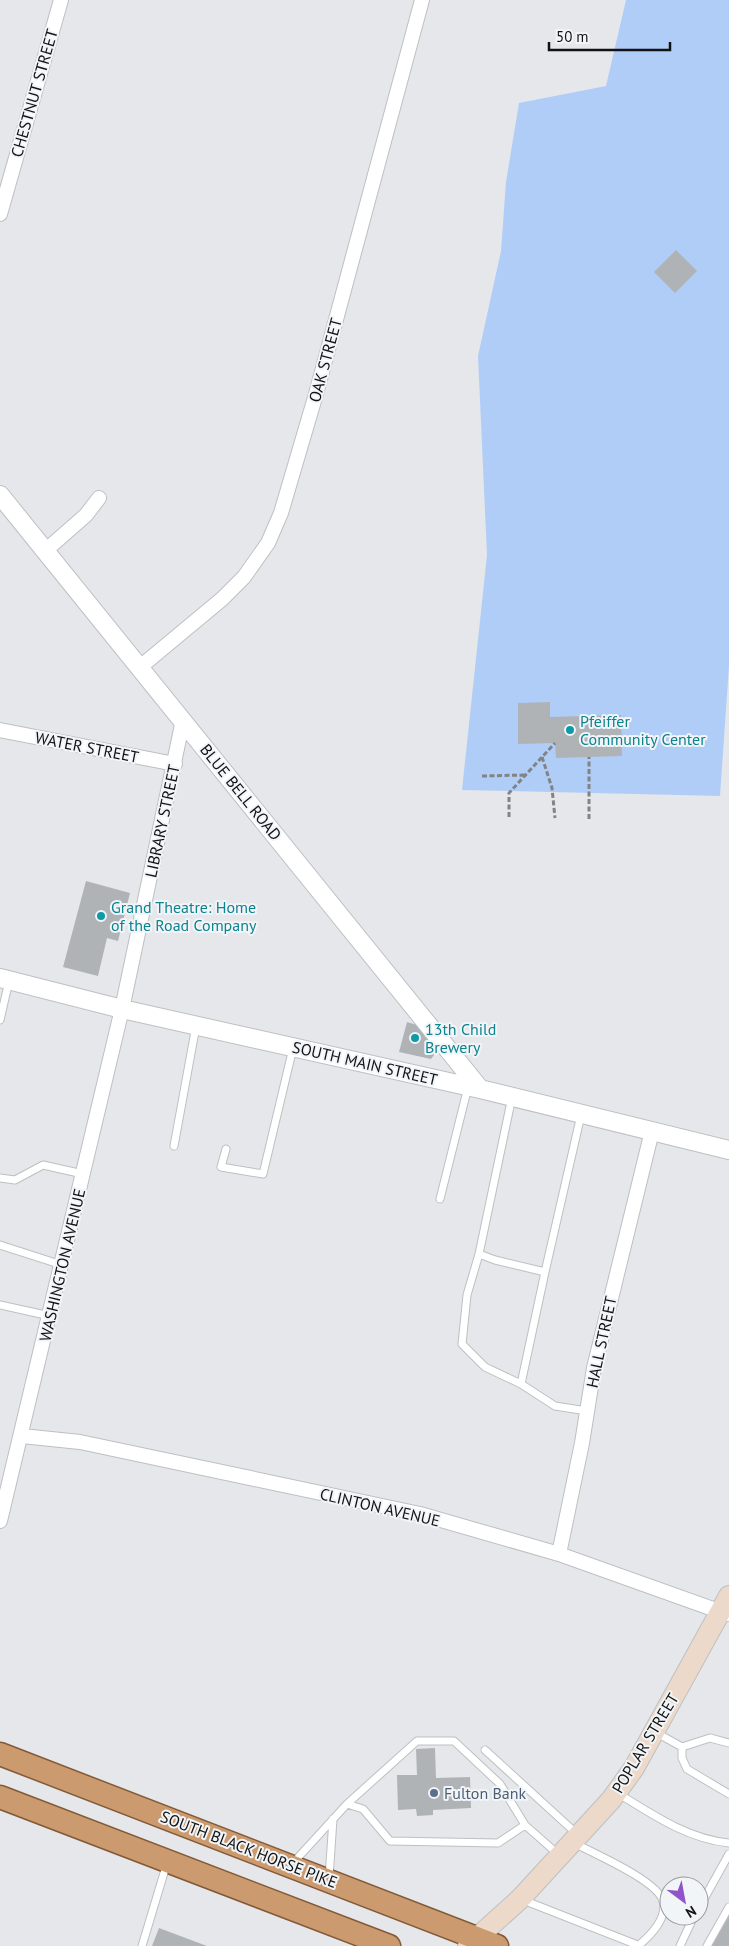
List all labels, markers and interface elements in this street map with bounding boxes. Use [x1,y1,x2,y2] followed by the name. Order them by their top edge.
[549,20,670,52] scale bar
[6,26,62,159] street label: CHESTNUT STREET
[556,27,589,46] text: 50 m
[304,316,346,404] street label: OAK STREET
[580,711,706,749] place label: Pfeiffer Community Center
[564,724,576,736] marker: Pfeiffer Community Center
[33,727,141,767] street label: WATER STREET
[196,740,286,844] street label: BLUE BELL ROAD
[140,763,184,879] street label: LIBRARY STREET
[111,897,257,935] place label: Grand Theatre: Home of the Road Company
[95,910,107,922] marker: Grand Theatre: Home of the Road Company
[425,1019,496,1057] place label: 13th Child Brewery
[409,1032,421,1044] marker: 13th Child Brewery
[290,1037,440,1089] street label: SOUTH MAIN STREET
[35,1187,89,1343] street label: WASHINGTON AVENUE
[582,1294,620,1390] street label: HALL STREET
[318,1483,442,1531] street label: CLINTON AVENUE
[607,1689,683,1797] street label: POPLAR STREET
[444,1783,526,1803] place label: Fulton Bank
[428,1787,440,1799] marker: Fulton Bank
[158,1806,340,1892] street label: SOUTH BLACK HORSE PIKE
[659,1876,709,1926] north arrow
[682,1902,700,1922] text: N

